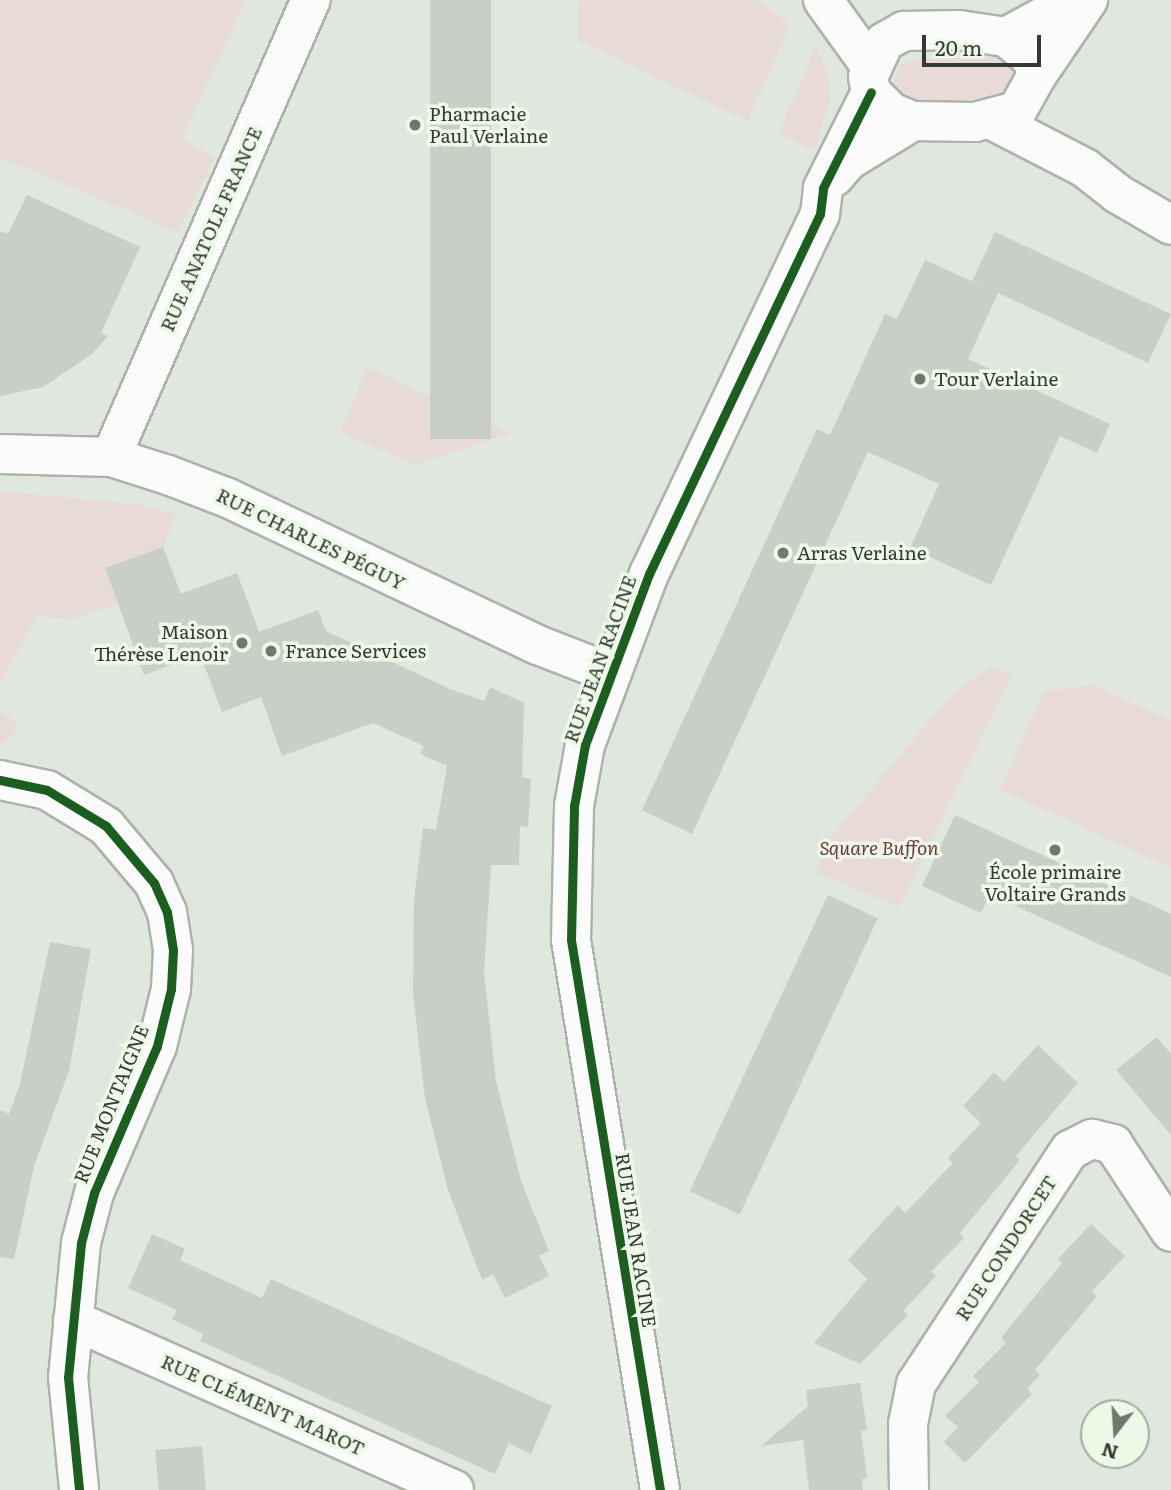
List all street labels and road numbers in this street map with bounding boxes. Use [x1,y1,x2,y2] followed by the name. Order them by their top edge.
[156,123,266,335] street label: RUE ANATOLE FRANCE
[213,483,409,595] street label: RUE CHARLES PÉGUY
[559,572,641,746] street label: RUE JEAN RACINE
[69,1021,153,1187] street label: RUE MONTAIGNE
[611,1151,661,1329] street label: RUE JEAN RACINE
[951,1171,1061,1325] street label: RUE CONDORCET
[158,1350,368,1460] street label: RUE CLÉMENT MAROT

